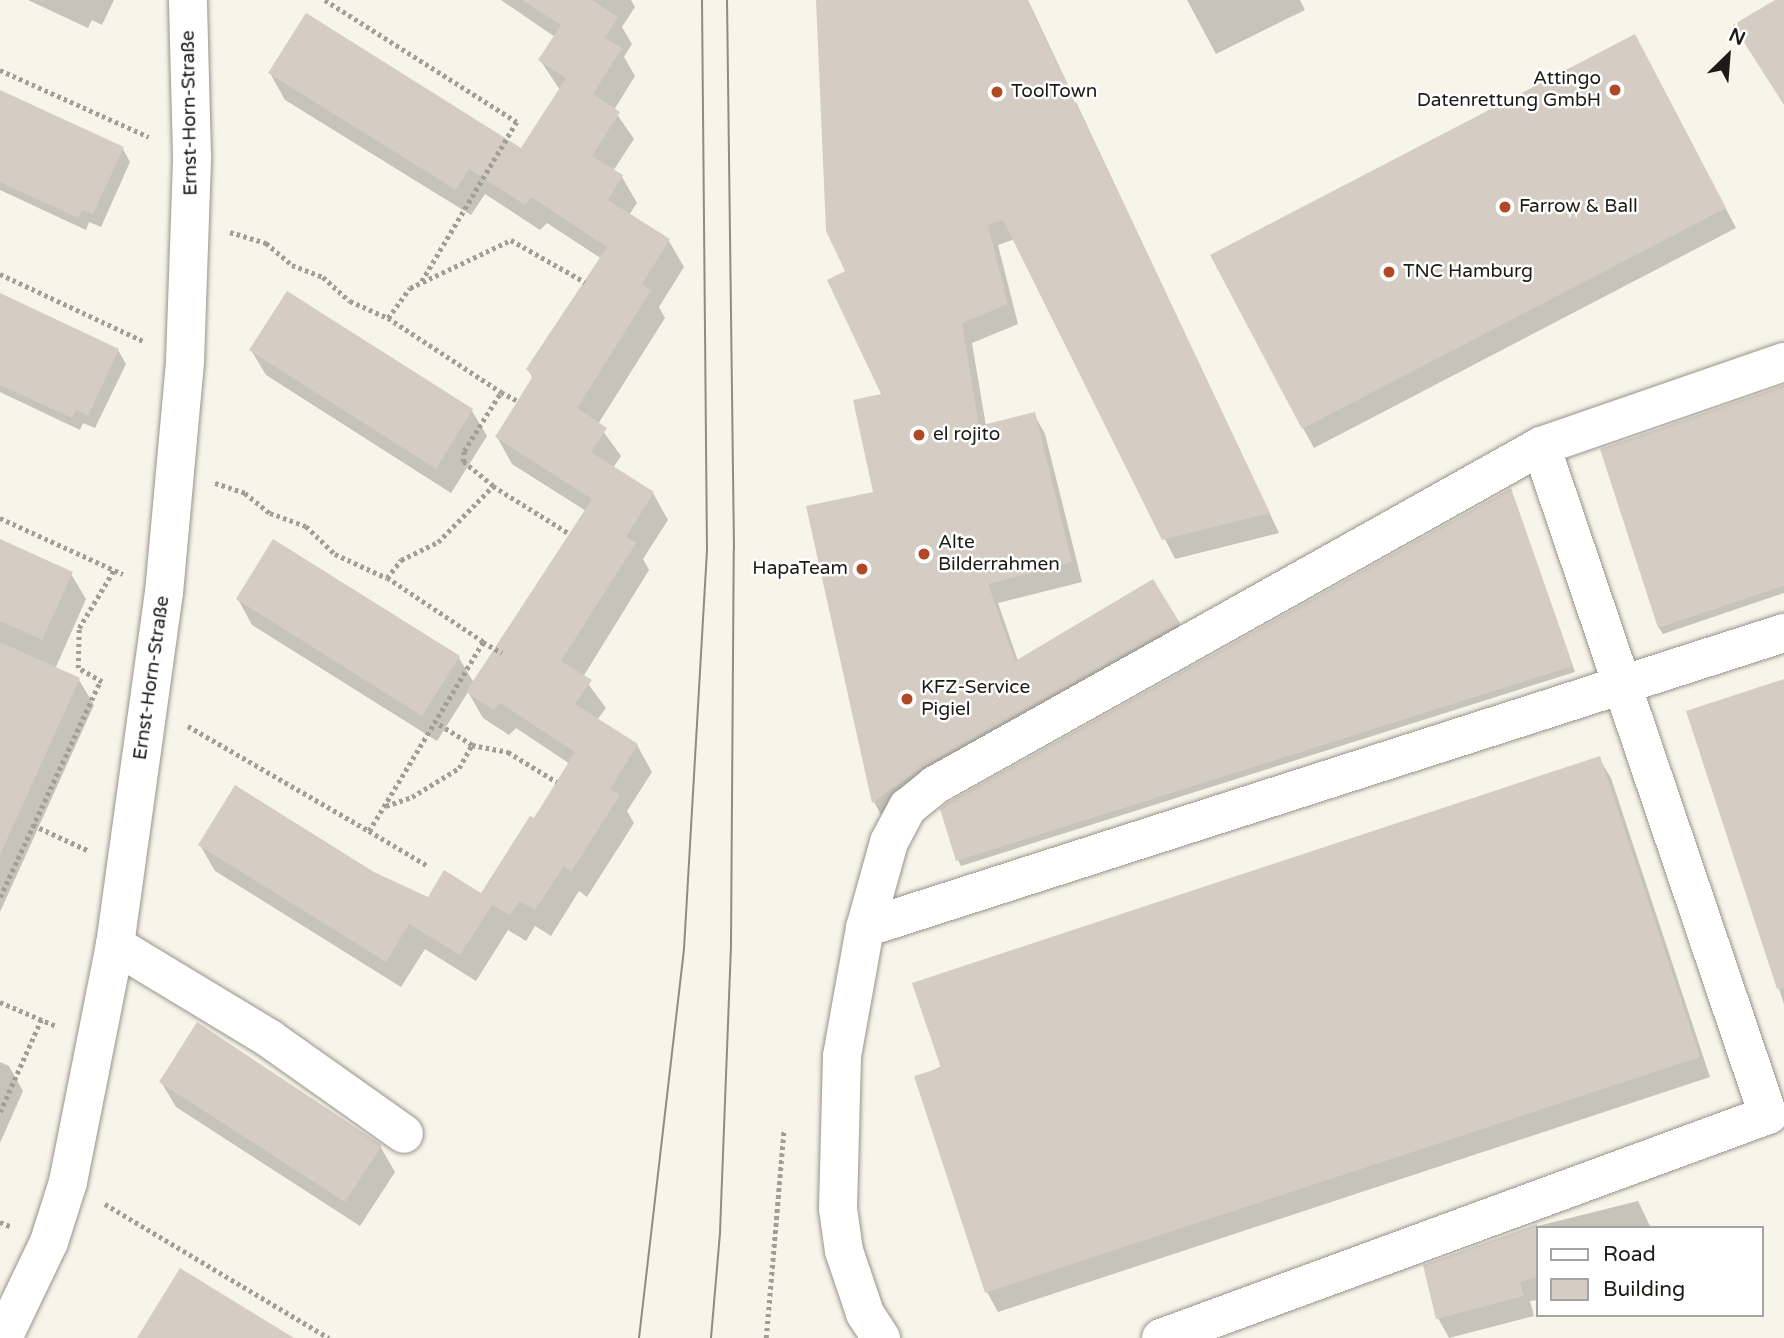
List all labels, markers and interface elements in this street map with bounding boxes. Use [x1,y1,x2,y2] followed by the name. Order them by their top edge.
[1693,21,1763,91] north arrow
[1725,24,1748,50] text: N
[177,30,203,196] street label: Ernst-Horn-Straße
[1417,68,1601,112] place label: Attingo Datenrettung GmbH
[1011,81,1097,103] place label: ToolTown
[1607,82,1623,98] marker: Attingo Datenrettung GmbH
[989,84,1005,100] marker: ToolTown
[1519,196,1638,218] place label: Farrow & Ball
[1497,199,1513,215] marker: Farrow & Ball
[1403,261,1533,283] place label: TNC Hamburg
[1381,264,1397,280] marker: TNC Hamburg
[933,424,1000,446] place label: el rojito
[911,427,927,443] marker: el rojito
[938,532,1060,576] place label: Alte Bilderrahmen
[916,546,932,562] marker: Alte Bilderrahmen
[752,558,848,580] place label: HapaTeam
[854,561,870,577] marker: HapaTeam
[129,594,175,762] street label: Ernst-Horn-Straße
[921,677,1030,721] place label: KFZ-Service Pigiel
[899,691,915,707] marker: KFZ-Service Pigiel
[1536,1226,1763,1317] legend
[1603,1242,1656,1267] text: Road
[1603,1277,1685,1302] text: Building

